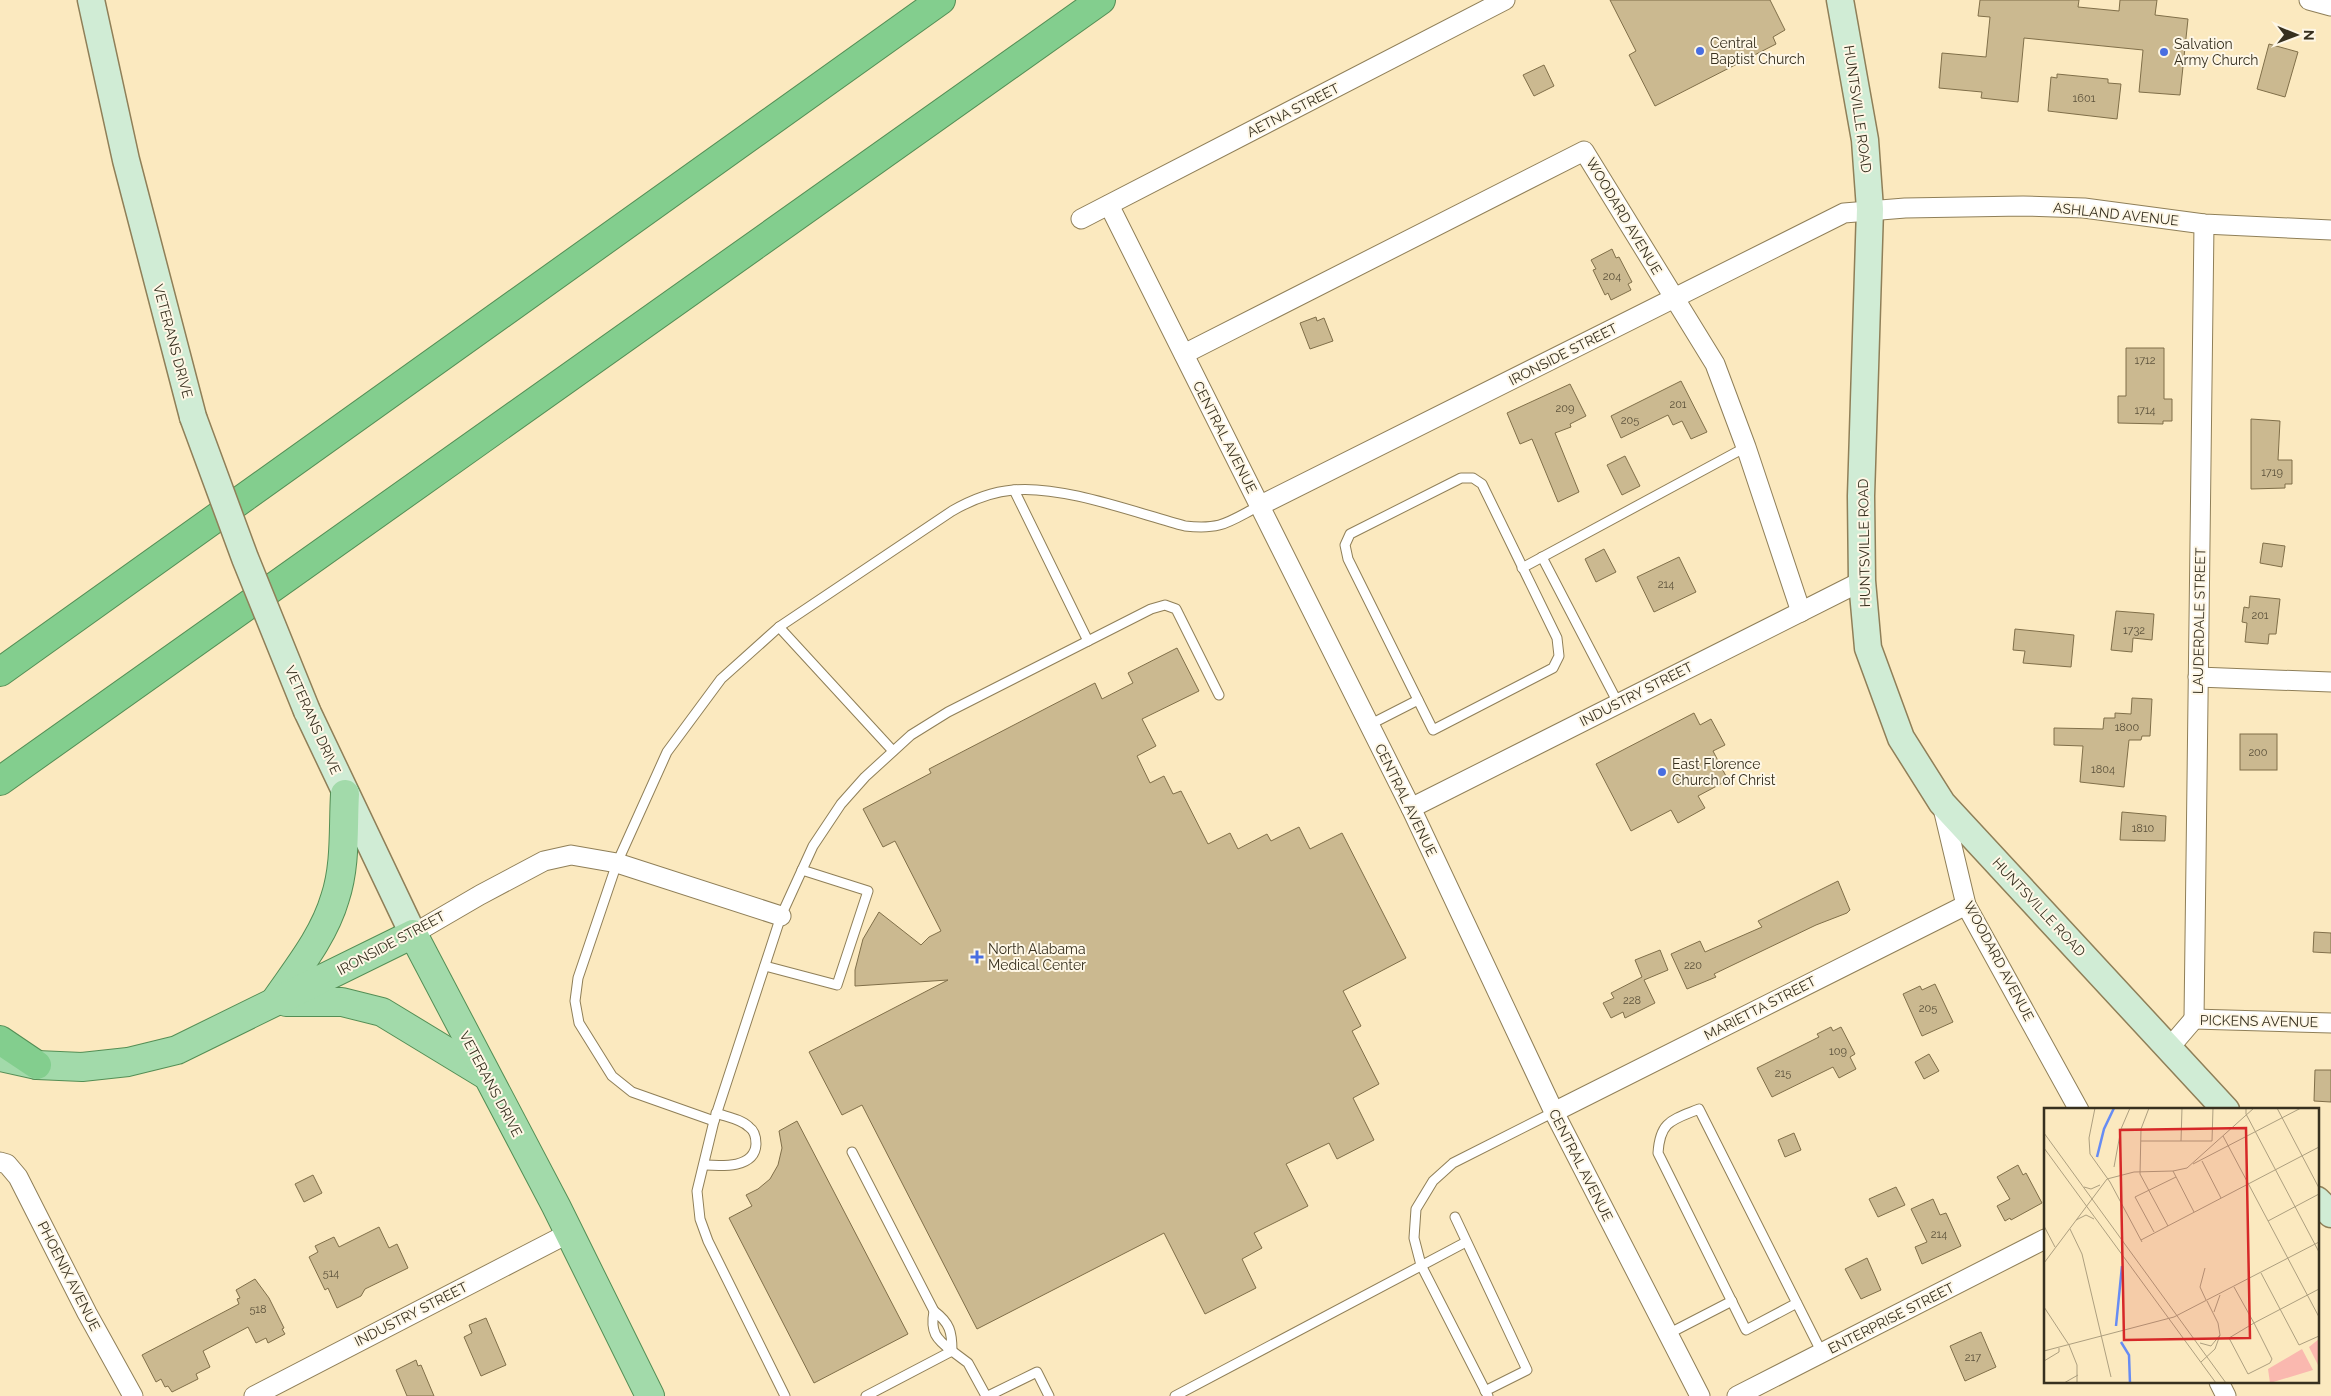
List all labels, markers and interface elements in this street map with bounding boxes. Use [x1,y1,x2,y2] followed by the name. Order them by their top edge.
[2271,10,2321,60] north arrow
[2301,30,2317,41] text: N
[1710,35,1805,67] place label: Central Baptist Church
[2174,36,2259,68] place label: Salvation Army Church
[1841,44,1875,174] street label: HUNTSVILLE ROAD
[1694,45,1706,57] marker: Central Baptist Church
[2158,46,2170,58] marker: Salvation Army Church
[1244,80,1342,140] street label: AETNA STREET
[2073,92,2096,105] house number: 1601
[1583,155,1665,277] street label: WOODARD AVENUE
[2052,199,2180,229] street label: ASHLAND AVENUE
[1603,270,1621,283] house number: 204
[150,282,196,400] street label: VETERANS DRIVE
[1506,319,1620,388] street label: IRONSIDE STREET
[2135,354,2156,367] house number: 1712
[1190,378,1260,496] street label: CENTRAL AVENUE
[1669,398,1687,411] house number: 201
[1556,402,1574,415] house number: 209
[2134,404,2156,417] house number: 1714
[1621,414,1639,427] house number: 205
[2261,466,2283,479] house number: 1719
[1855,479,1873,607] street label: HUNTSVILLE ROAD
[2190,547,2208,694] street label: LAUDERDALE STREET
[1658,578,1674,591] house number: 214
[2251,609,2269,622] house number: 201
[2123,624,2145,637] house number: 1732
[1577,658,1696,729] street label: INDUSTRY STREET
[282,663,344,777] street label: VETERANS DRIVE
[2115,721,2140,734] house number: 1800
[1372,741,1440,859] street label: CENTRAL AVENUE
[2248,746,2268,759] house number: 200
[1672,756,1776,788] place label: East Florence Church of Christ
[2091,763,2115,776] house number: 1804
[1656,766,1668,778] marker: East Florence Church of Christ
[2132,822,2155,835] house number: 1810
[1989,854,2089,960] street label: HUNTSVILLE ROAD
[1961,898,2037,1024] street label: WOODARD AVENUE
[334,908,448,978] street label: IRONSIDE STREET
[988,941,1086,973] place label: North Alabama Medical Center
[970,950,984,964] marker: North Alabama Medical Center
[1684,959,1702,972] house number: 220
[1701,973,1819,1043] street label: MARIETTA STREET
[1623,994,1641,1007] house number: 228
[1919,1002,1937,1015] house number: 205
[2200,1012,2318,1030] street label: PICKENS AVENUE
[456,1029,526,1139] street label: VETERANS DRIVE
[1829,1045,1847,1058] house number: 109
[1775,1067,1791,1080] house number: 215
[1546,1106,1616,1224] street label: CENTRAL AVENUE
[2044,1108,2318,1384] inset map
[34,1219,104,1333] street label: PHOENIX AVENUE
[1931,1228,1947,1241] house number: 214
[323,1267,339,1280] house number: 514
[352,1278,471,1349] street label: INDUSTRY STREET
[1825,1279,1957,1357] street label: ENTERPRISE STREET
[249,1303,267,1316] house number: 518
[1965,1351,1981,1364] house number: 217

